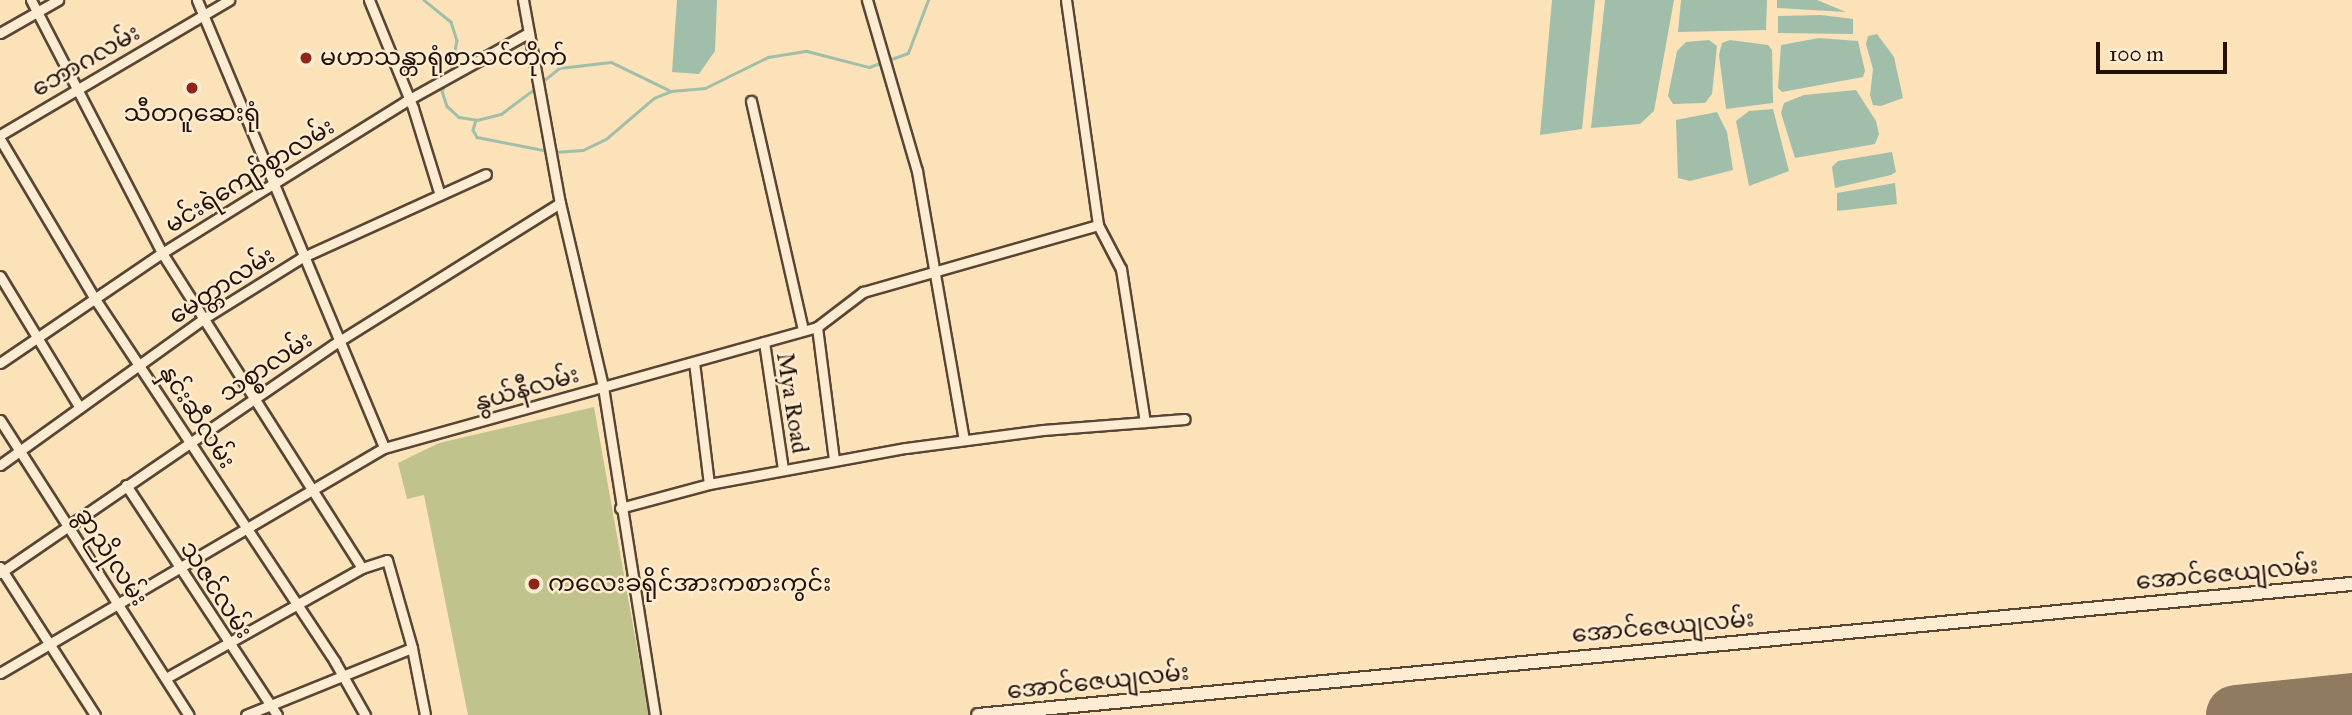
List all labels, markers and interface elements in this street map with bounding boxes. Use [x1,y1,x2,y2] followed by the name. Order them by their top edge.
[27,18,145,104] street label: ဘောဂလမ်း
[2100,28,2231,72] scale bar
[2109,41,2164,67] text: 100 m
[320,44,567,72] place label: မဟာသန္တာရုံစာသင်တိုက်
[298,50,314,66] marker: မဟာသန္တာရုံစာသင်တိုက်
[184,80,200,96] marker: သီတဂူဆေးရုံ
[124,100,260,128] place label: သီတဂူဆေးရုံ
[160,112,340,240] street label: မင်းရဲကျော်စွာလမ်း
[164,241,280,331] street label: မေတ္တာလမ်း
[214,326,318,408] street label: သစ္စာလမ်း
[770,351,814,455] street label: Mya Road
[153,360,241,474] street label: နှင်းဆီလမ်း
[471,360,583,418] street label: နွယ်နီလမ်း
[69,502,153,612] street label: ခွာညိုလမ်း
[174,536,258,644] street label: သဇင်လမ်း
[2135,552,2319,596] street label: အောင်ဇေယျလမ်း
[548,570,831,598] place label: ကလေးခရိုင်အားကစားကွင်း
[526,576,542,592] marker: ကလေးခရိုင်အားကစားကွင်း
[1571,605,1755,649] street label: အောင်ဇေယျလမ်း
[1006,658,1190,706] street label: အောင်ဇေယျလမ်း

